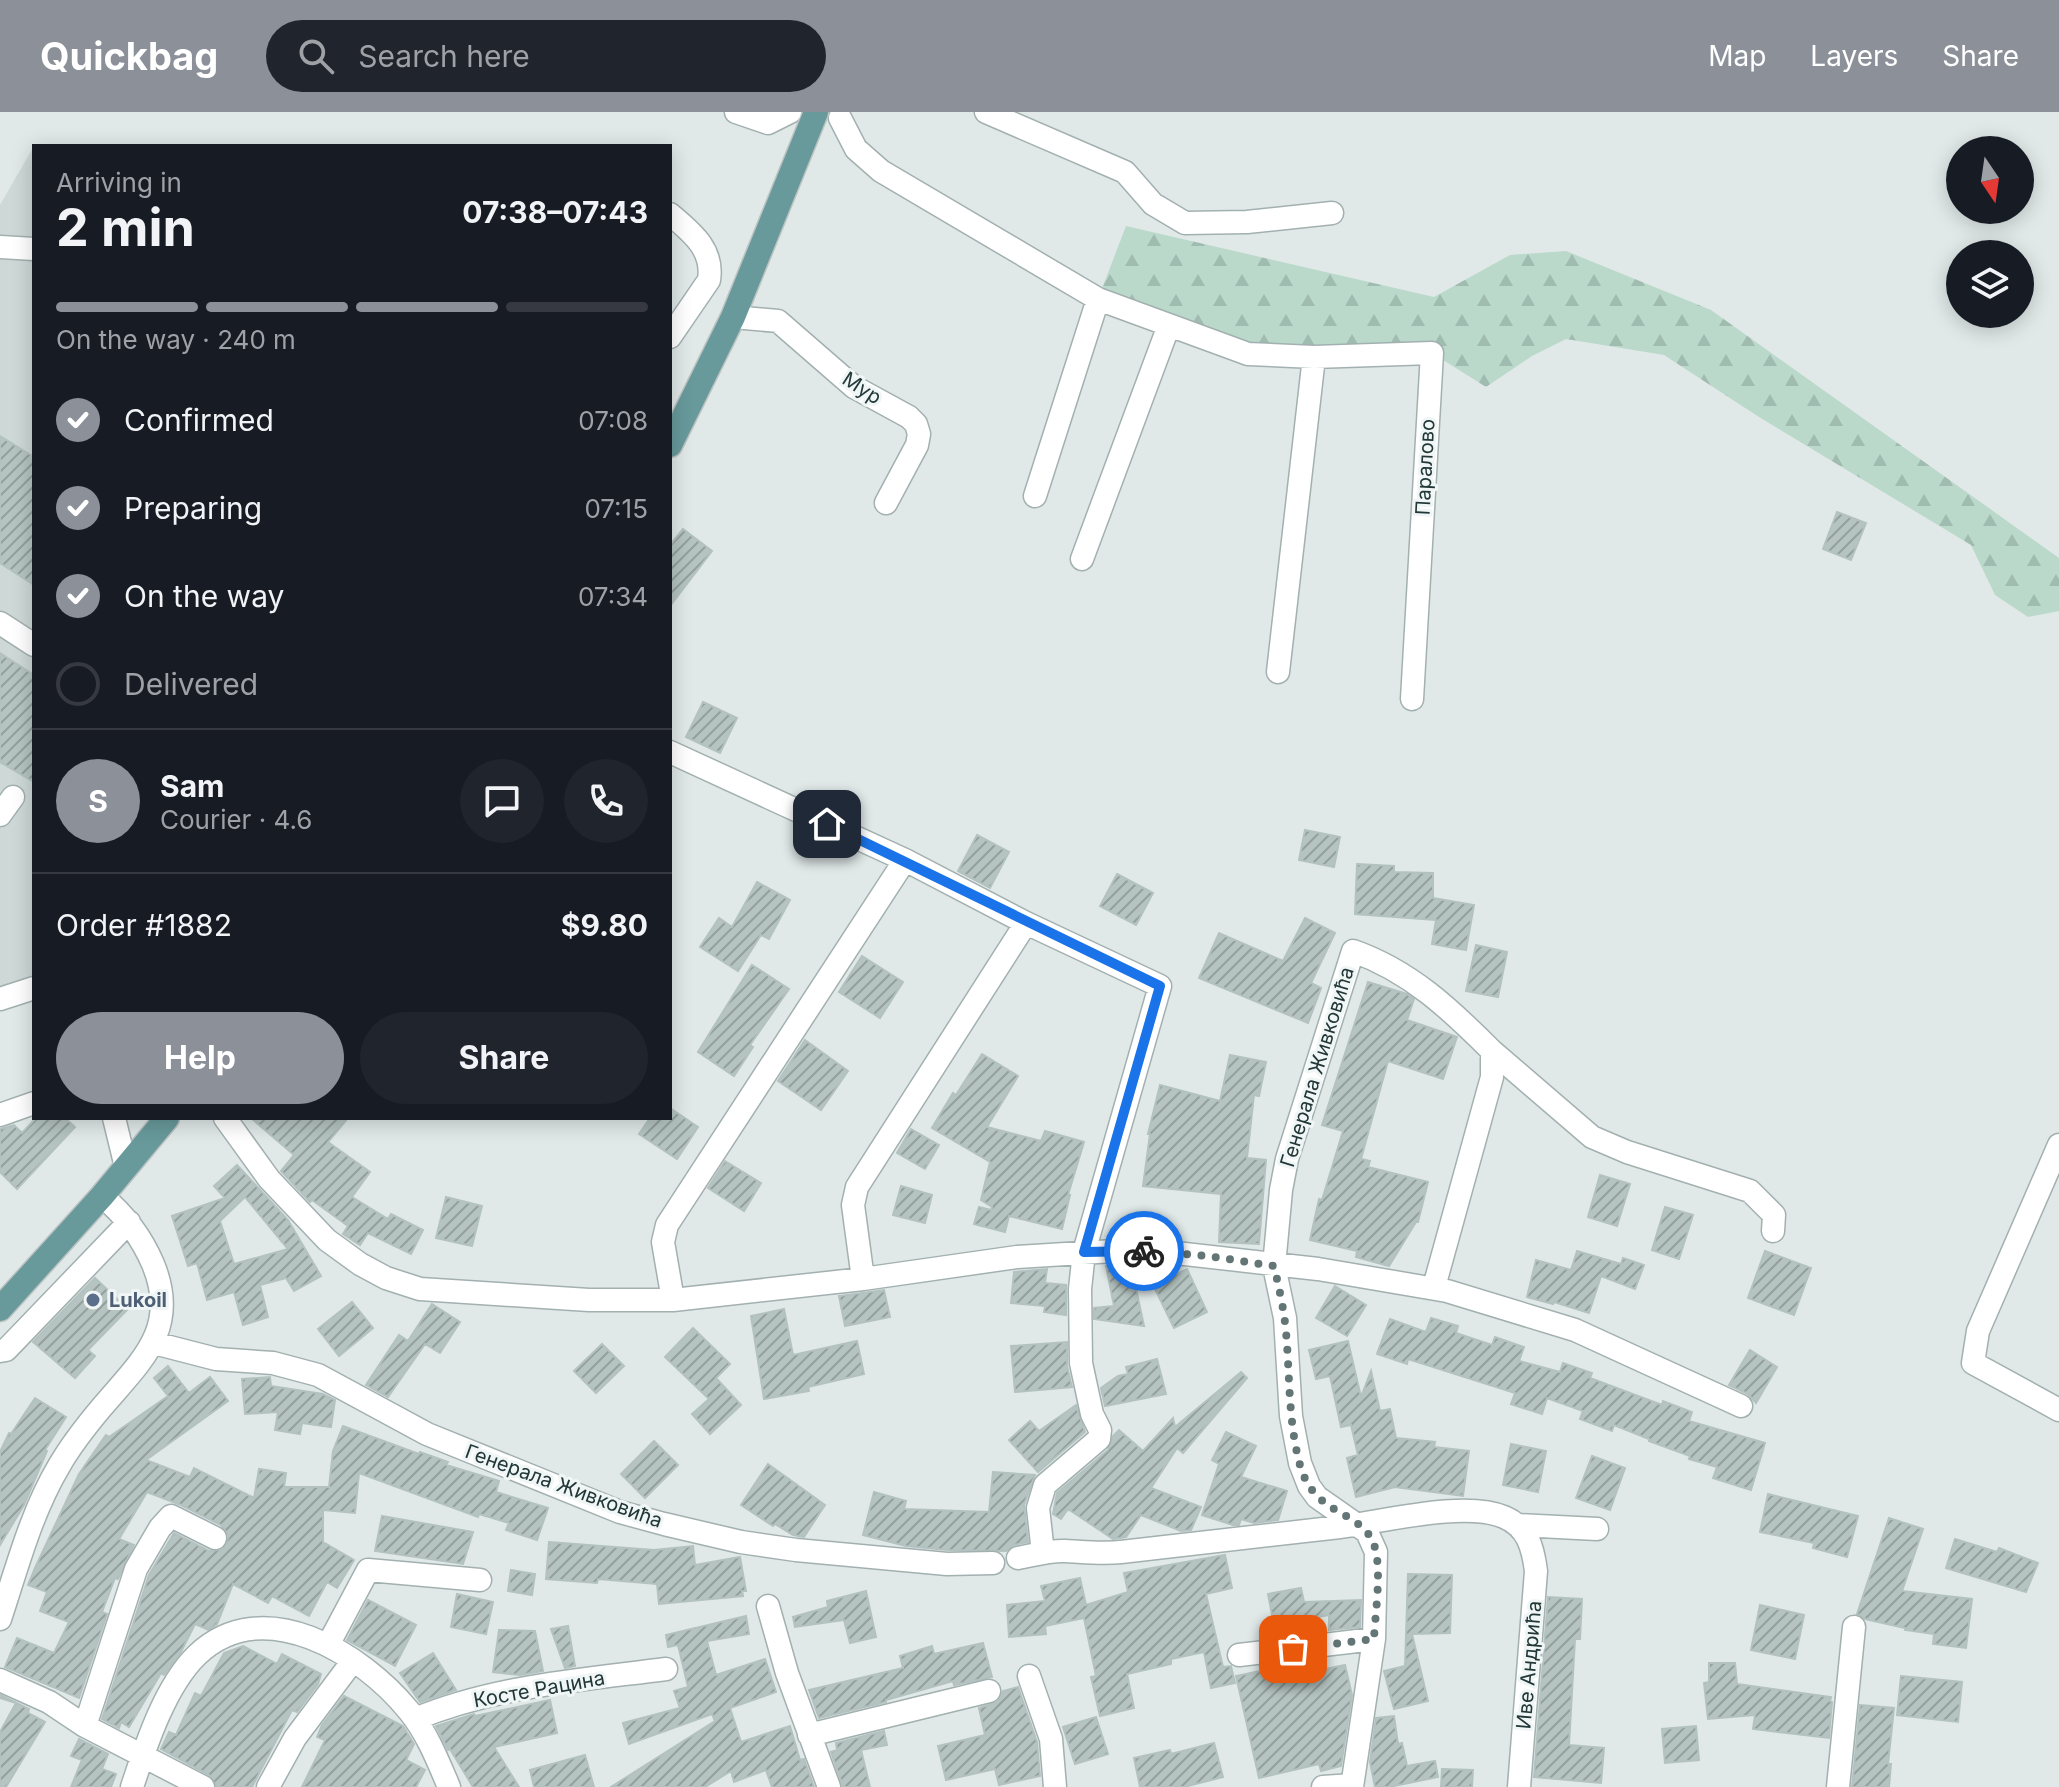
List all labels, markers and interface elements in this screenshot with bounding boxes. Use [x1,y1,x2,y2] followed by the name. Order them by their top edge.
[266,20,826,92] search box
[40,33,218,79] text: Quickbag
[294,34,338,78] icon: search
[358,38,530,74] text: Search here
[1708,39,1766,73] text: Map
[1810,39,1898,73] text: Layers
[1942,39,2019,73] text: Share
[1946,136,2034,224] north arrow
[1946,136,2034,328] map controls
[56,167,182,198] text: Arriving in
[462,194,648,230] text: 07:38–07:43
[56,196,195,259] text: 2 min
[1946,240,2034,328] button: layers
[56,324,296,355] text: On the way · 240 m
[838,367,886,409] street label: Мур
[56,398,100,442] icon: check
[124,402,274,438] text: Confirmed
[578,405,648,436] text: 07:08
[1410,418,1440,516] street label: Паралово
[56,486,100,530] icon: check
[124,490,262,526] text: Preparing
[584,493,648,524] text: 07:15
[56,574,100,618] icon: check
[124,578,284,614] text: On the way
[578,581,648,612] text: 07:34
[124,666,258,702] text: Delivered
[460,759,544,843] button: chat
[564,759,648,843] button: phone
[160,768,224,804] text: Sam
[88,783,108,819] text: S
[793,790,861,858] pin
[805,802,849,846] icon: home
[160,804,312,835] text: Courier · 4.6
[56,907,232,943] text: Order #1882
[561,907,648,943] text: $9.80
[1275,964,1359,1170] street label: Генерала Живковића
[56,1012,344,1104] button: Help
[360,1012,648,1104] button: Share
[1104,1211,1184,1291] courier
[1122,1229,1166,1273] icon: bike
[109,1288,167,1312] place label: Lukoil
[84,1291,102,1309] marker: Lukoil
[462,1439,666,1533] street label: Генерала Живковића
[1511,1600,1547,1730] street label: Иве Андрића
[1259,1615,1327,1683] pin
[1271,1627,1315,1671] icon: bag
[471,1666,607,1712] street label: Косте Рацина

